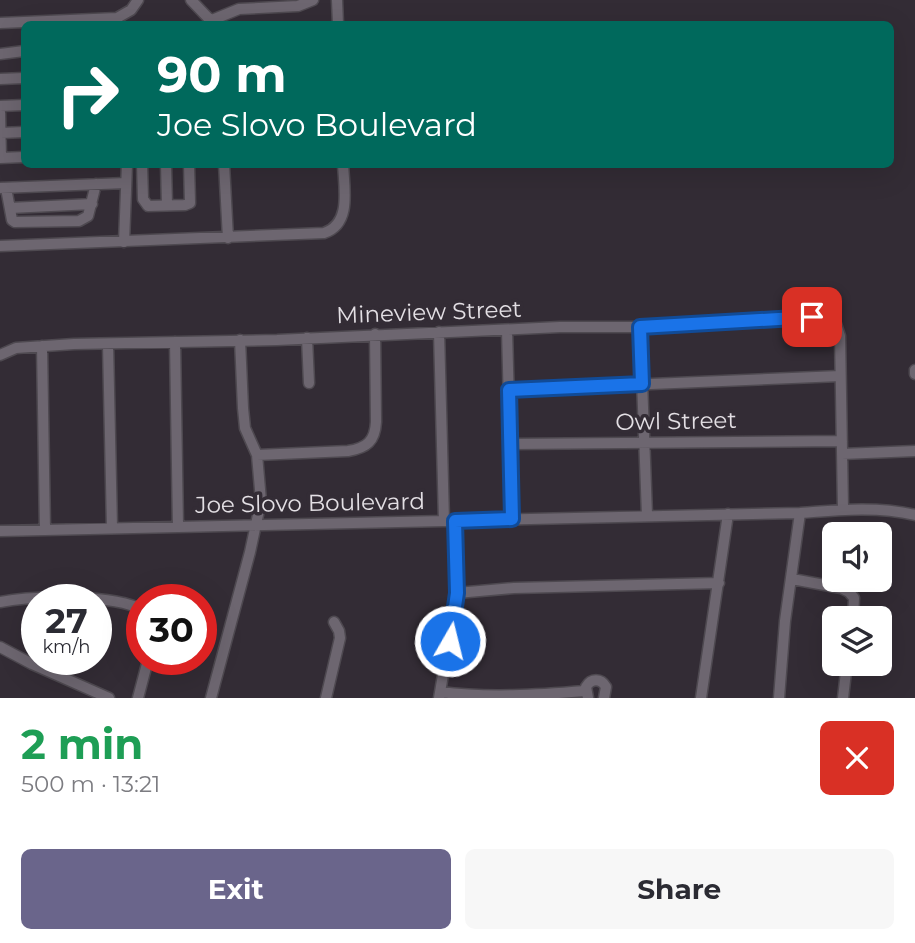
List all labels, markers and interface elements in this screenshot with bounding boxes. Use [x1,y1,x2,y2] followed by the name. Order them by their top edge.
[157,45,287,104] text: 90 m
[42,49,133,140] icon: right
[157,105,477,144] text: Joe Slovo Boulevard
[782,287,842,347] pin
[336,295,522,329] street label: Mineview Street
[793,298,831,336] icon: arrive
[615,406,737,436] street label: Owl Street
[194,487,425,519] street label: Joe Slovo Boulevard
[822,522,892,676] map controls
[822,522,892,592] button: sound
[126,584,217,675] speed limit sign: 30
[45,599,88,642] text: 27
[413,604,487,678] position arrow
[822,606,892,676] button: layers
[42,636,91,658] text: km/h
[21,718,143,770] text: 2 min
[820,721,894,795] button: close
[21,770,160,798] text: 500 m · 13:21
[21,849,451,929] button: Exit
[465,849,894,929] button: Share

